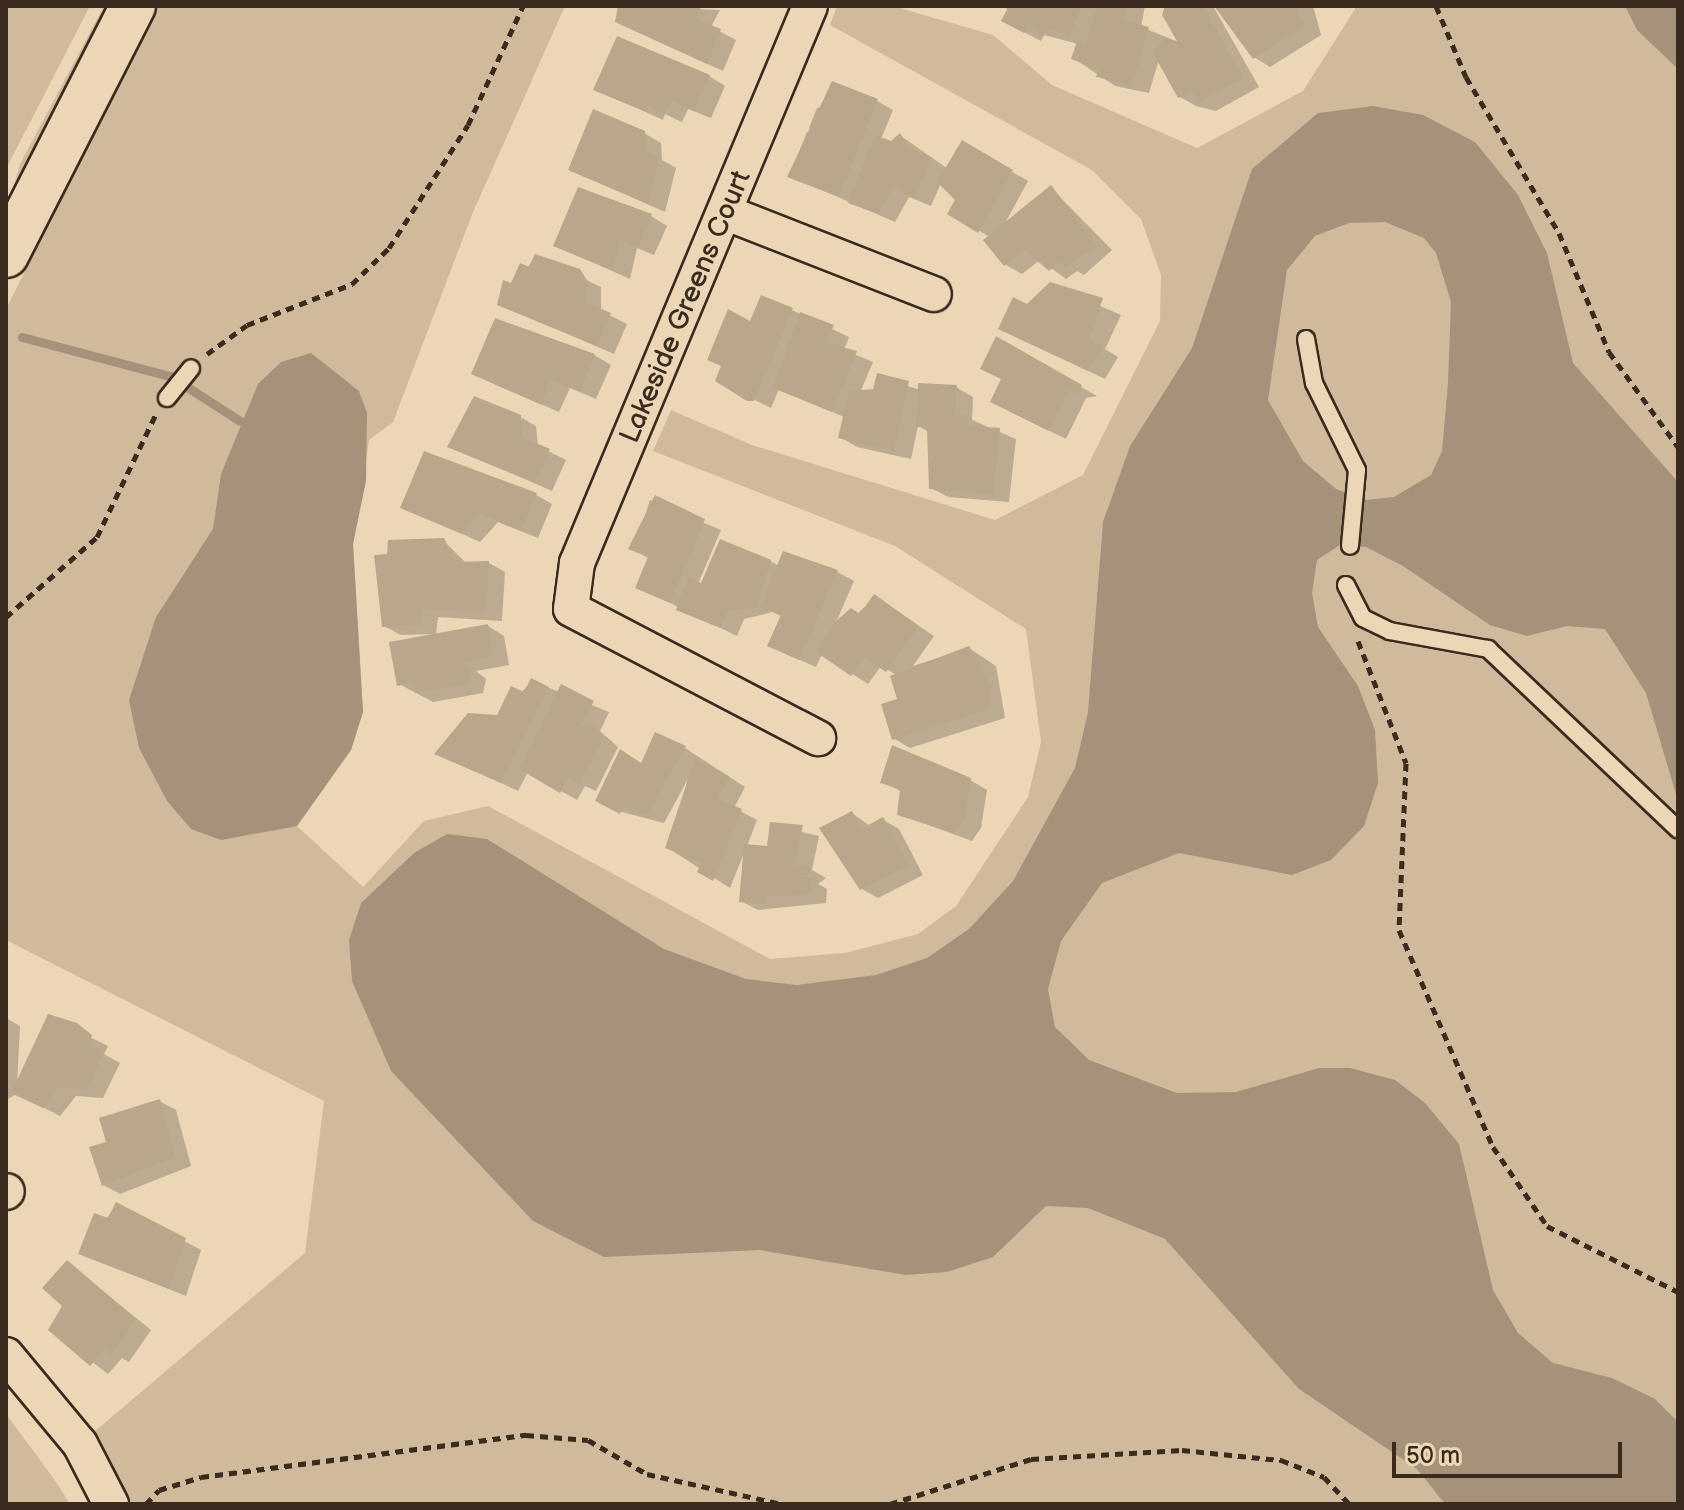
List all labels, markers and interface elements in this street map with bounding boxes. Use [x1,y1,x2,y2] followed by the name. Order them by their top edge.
[613,166,759,448] street label: Lakeside Greens Court
[1396,1426,1626,1476] scale bar
[1406,1441,1460,1470] text: 50 m

